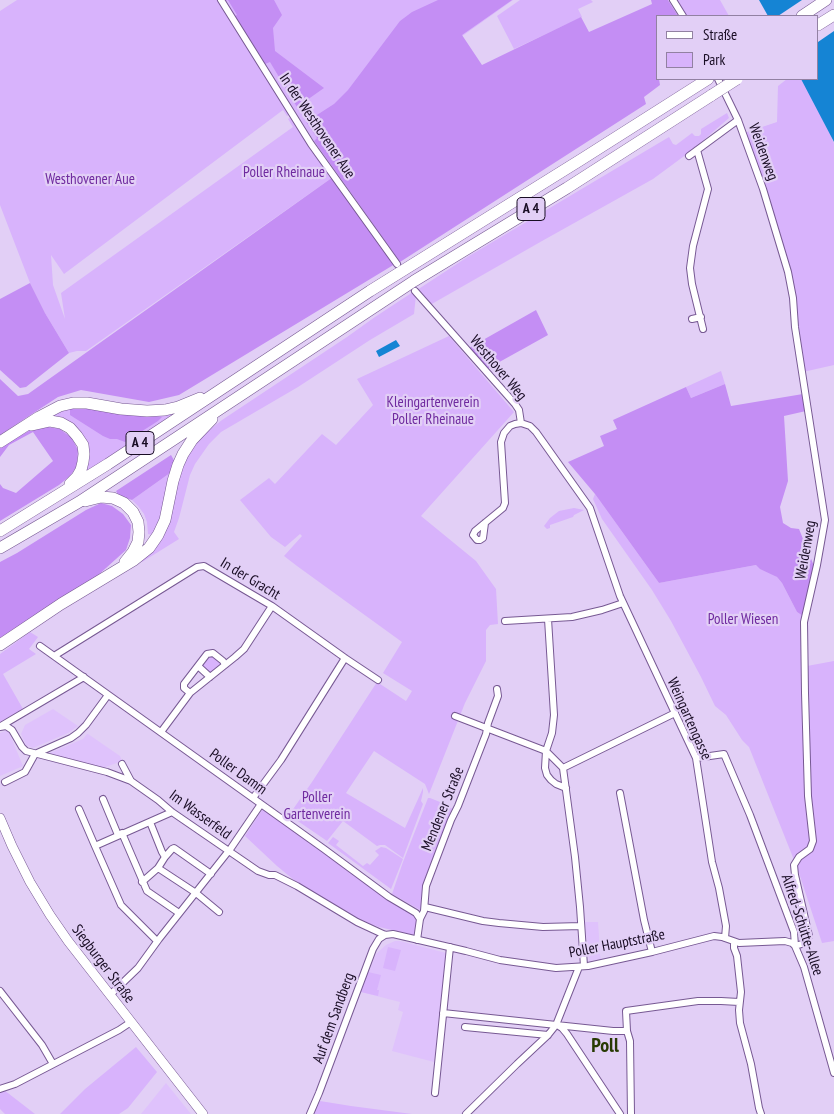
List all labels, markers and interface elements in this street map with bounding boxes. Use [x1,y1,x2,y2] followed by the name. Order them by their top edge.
[656,15,819,80] legend
[703,25,737,44] text: Straße
[703,50,725,69] text: Park
[275,70,359,182] street label: In der Westhovener Aue
[744,121,782,183] street label: Weidenweg
[243,164,325,182] park label: Poller Rheinaue
[45,171,135,189] park label: Westhovener Aue
[517,198,545,220] road number: A 4
[466,332,530,404] street label: Westhover Weg
[387,394,479,429] park label: Kleingartenverein Poller Rheinaue
[126,432,154,454] road number: A 4
[792,519,820,581] street label: Weidenweg
[217,554,283,604] street label: In der Gracht
[708,611,778,629] park label: Poller Wiesen
[663,675,715,763] street label: Weingartengasse
[206,745,270,799] street label: Poller Damm
[418,764,468,854] street label: Mendener Straße
[165,786,235,844] street label: Im Wasserfeld
[284,789,350,824] park label: Poller Gartenverein
[777,872,827,978] street label: Alfred-Schütte-Allee
[68,921,138,1007] street label: Siegburger Straße
[568,926,666,962] street label: Poller Hauptstraße
[309,970,359,1066] street label: Auf dem Sandberg
[591,1034,619,1058] district label: Poll

